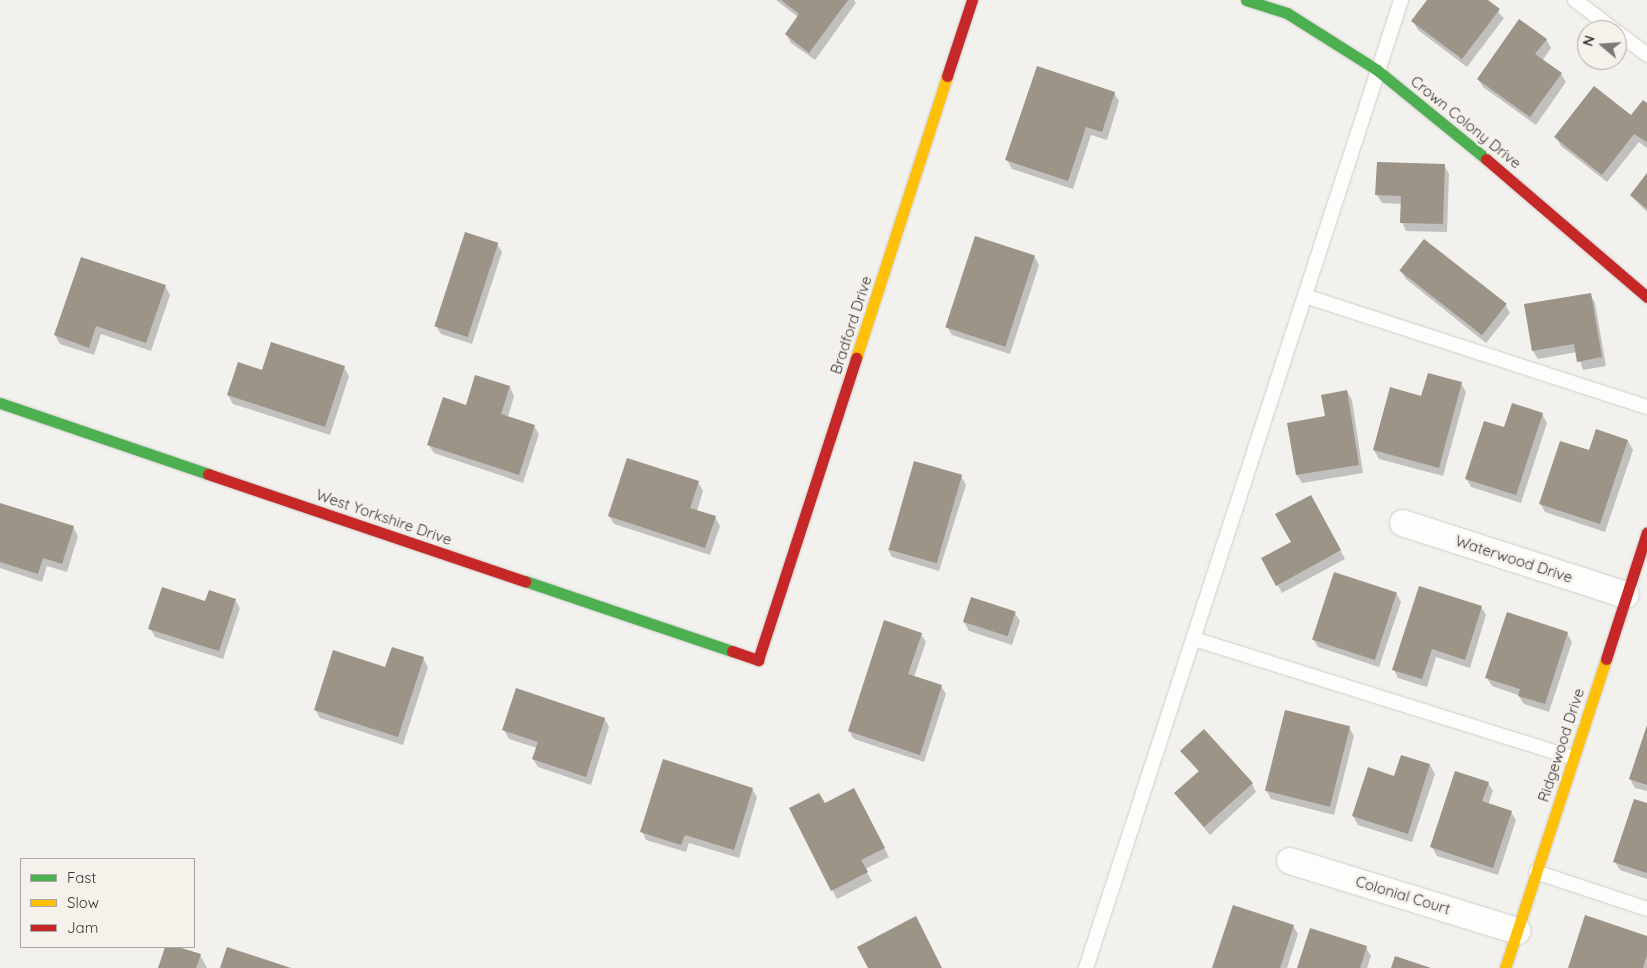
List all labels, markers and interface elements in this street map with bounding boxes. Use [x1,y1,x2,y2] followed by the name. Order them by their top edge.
[1577,20,1627,70] north arrow
[1579,33,1599,48] text: N
[1407,72,1525,172] street label: Crown Colony Drive
[827,274,875,376] street label: Bradford Drive
[314,485,454,549] street label: West Yorkshire Drive
[1453,532,1575,586] street label: Waterwood Drive
[1534,686,1588,804] street label: Ridgewood Drive
[20,858,195,948] legend
[67,868,96,887] text: Fast
[1354,872,1452,918] street label: Colonial Court
[67,893,99,912] text: Slow
[67,918,98,937] text: Jam

